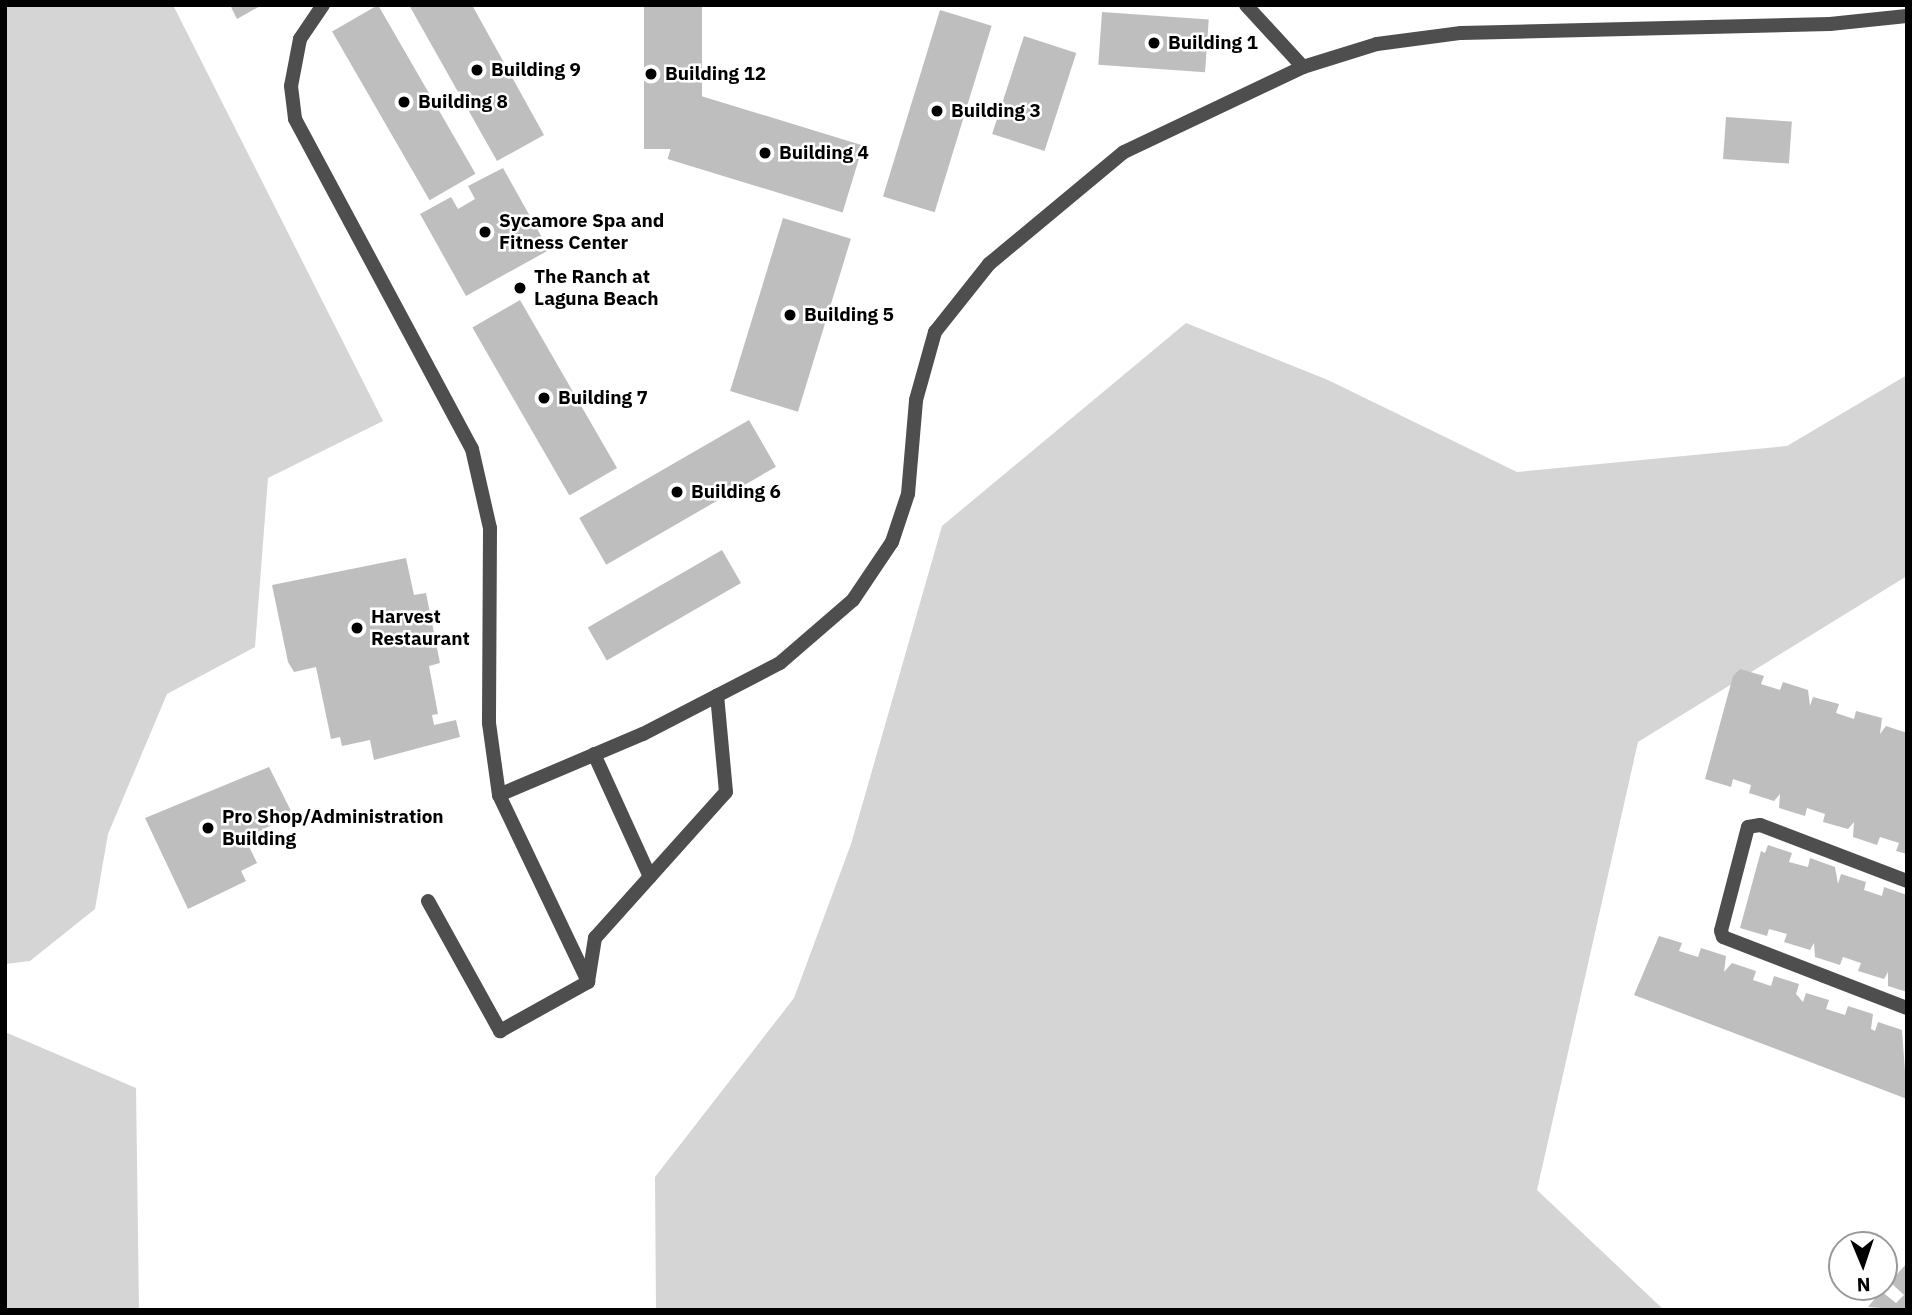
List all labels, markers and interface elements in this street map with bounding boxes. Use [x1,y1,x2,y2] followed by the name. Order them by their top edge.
[1168,32,1258,54] place label: Building 1
[1146,35,1162,51] marker: Building 1
[491,59,581,81] place label: Building 9
[469,62,485,78] marker: Building 9
[665,63,766,85] place label: Building 12
[643,66,659,82] marker: Building 12
[418,91,508,113] place label: Building 8
[396,94,412,110] marker: Building 8
[951,100,1041,122] place label: Building 3
[929,103,945,119] marker: Building 3
[779,142,869,164] place label: Building 4
[757,145,773,161] marker: Building 4
[499,210,664,254] place label: Sycamore Spa and Fitness Center
[477,224,493,240] marker: Sycamore Spa and Fitness Center
[534,266,659,310] place label: The Ranch at Laguna Beach
[512,280,528,296] marker: The Ranch at Laguna Beach
[804,304,894,326] place label: Building 5
[782,307,798,323] marker: Building 5
[558,387,648,409] place label: Building 7
[536,390,552,406] marker: Building 7
[691,481,781,503] place label: Building 6
[669,484,685,500] marker: Building 6
[371,606,470,650] place label: Harvest Restaurant
[349,620,365,636] marker: Harvest Restaurant
[222,806,444,850] place label: Pro Shop/Administration Building
[200,820,216,836] marker: Pro Shop/Administration Building
[1828,1231,1898,1301] north arrow
[1856,1273,1871,1297] text: N

